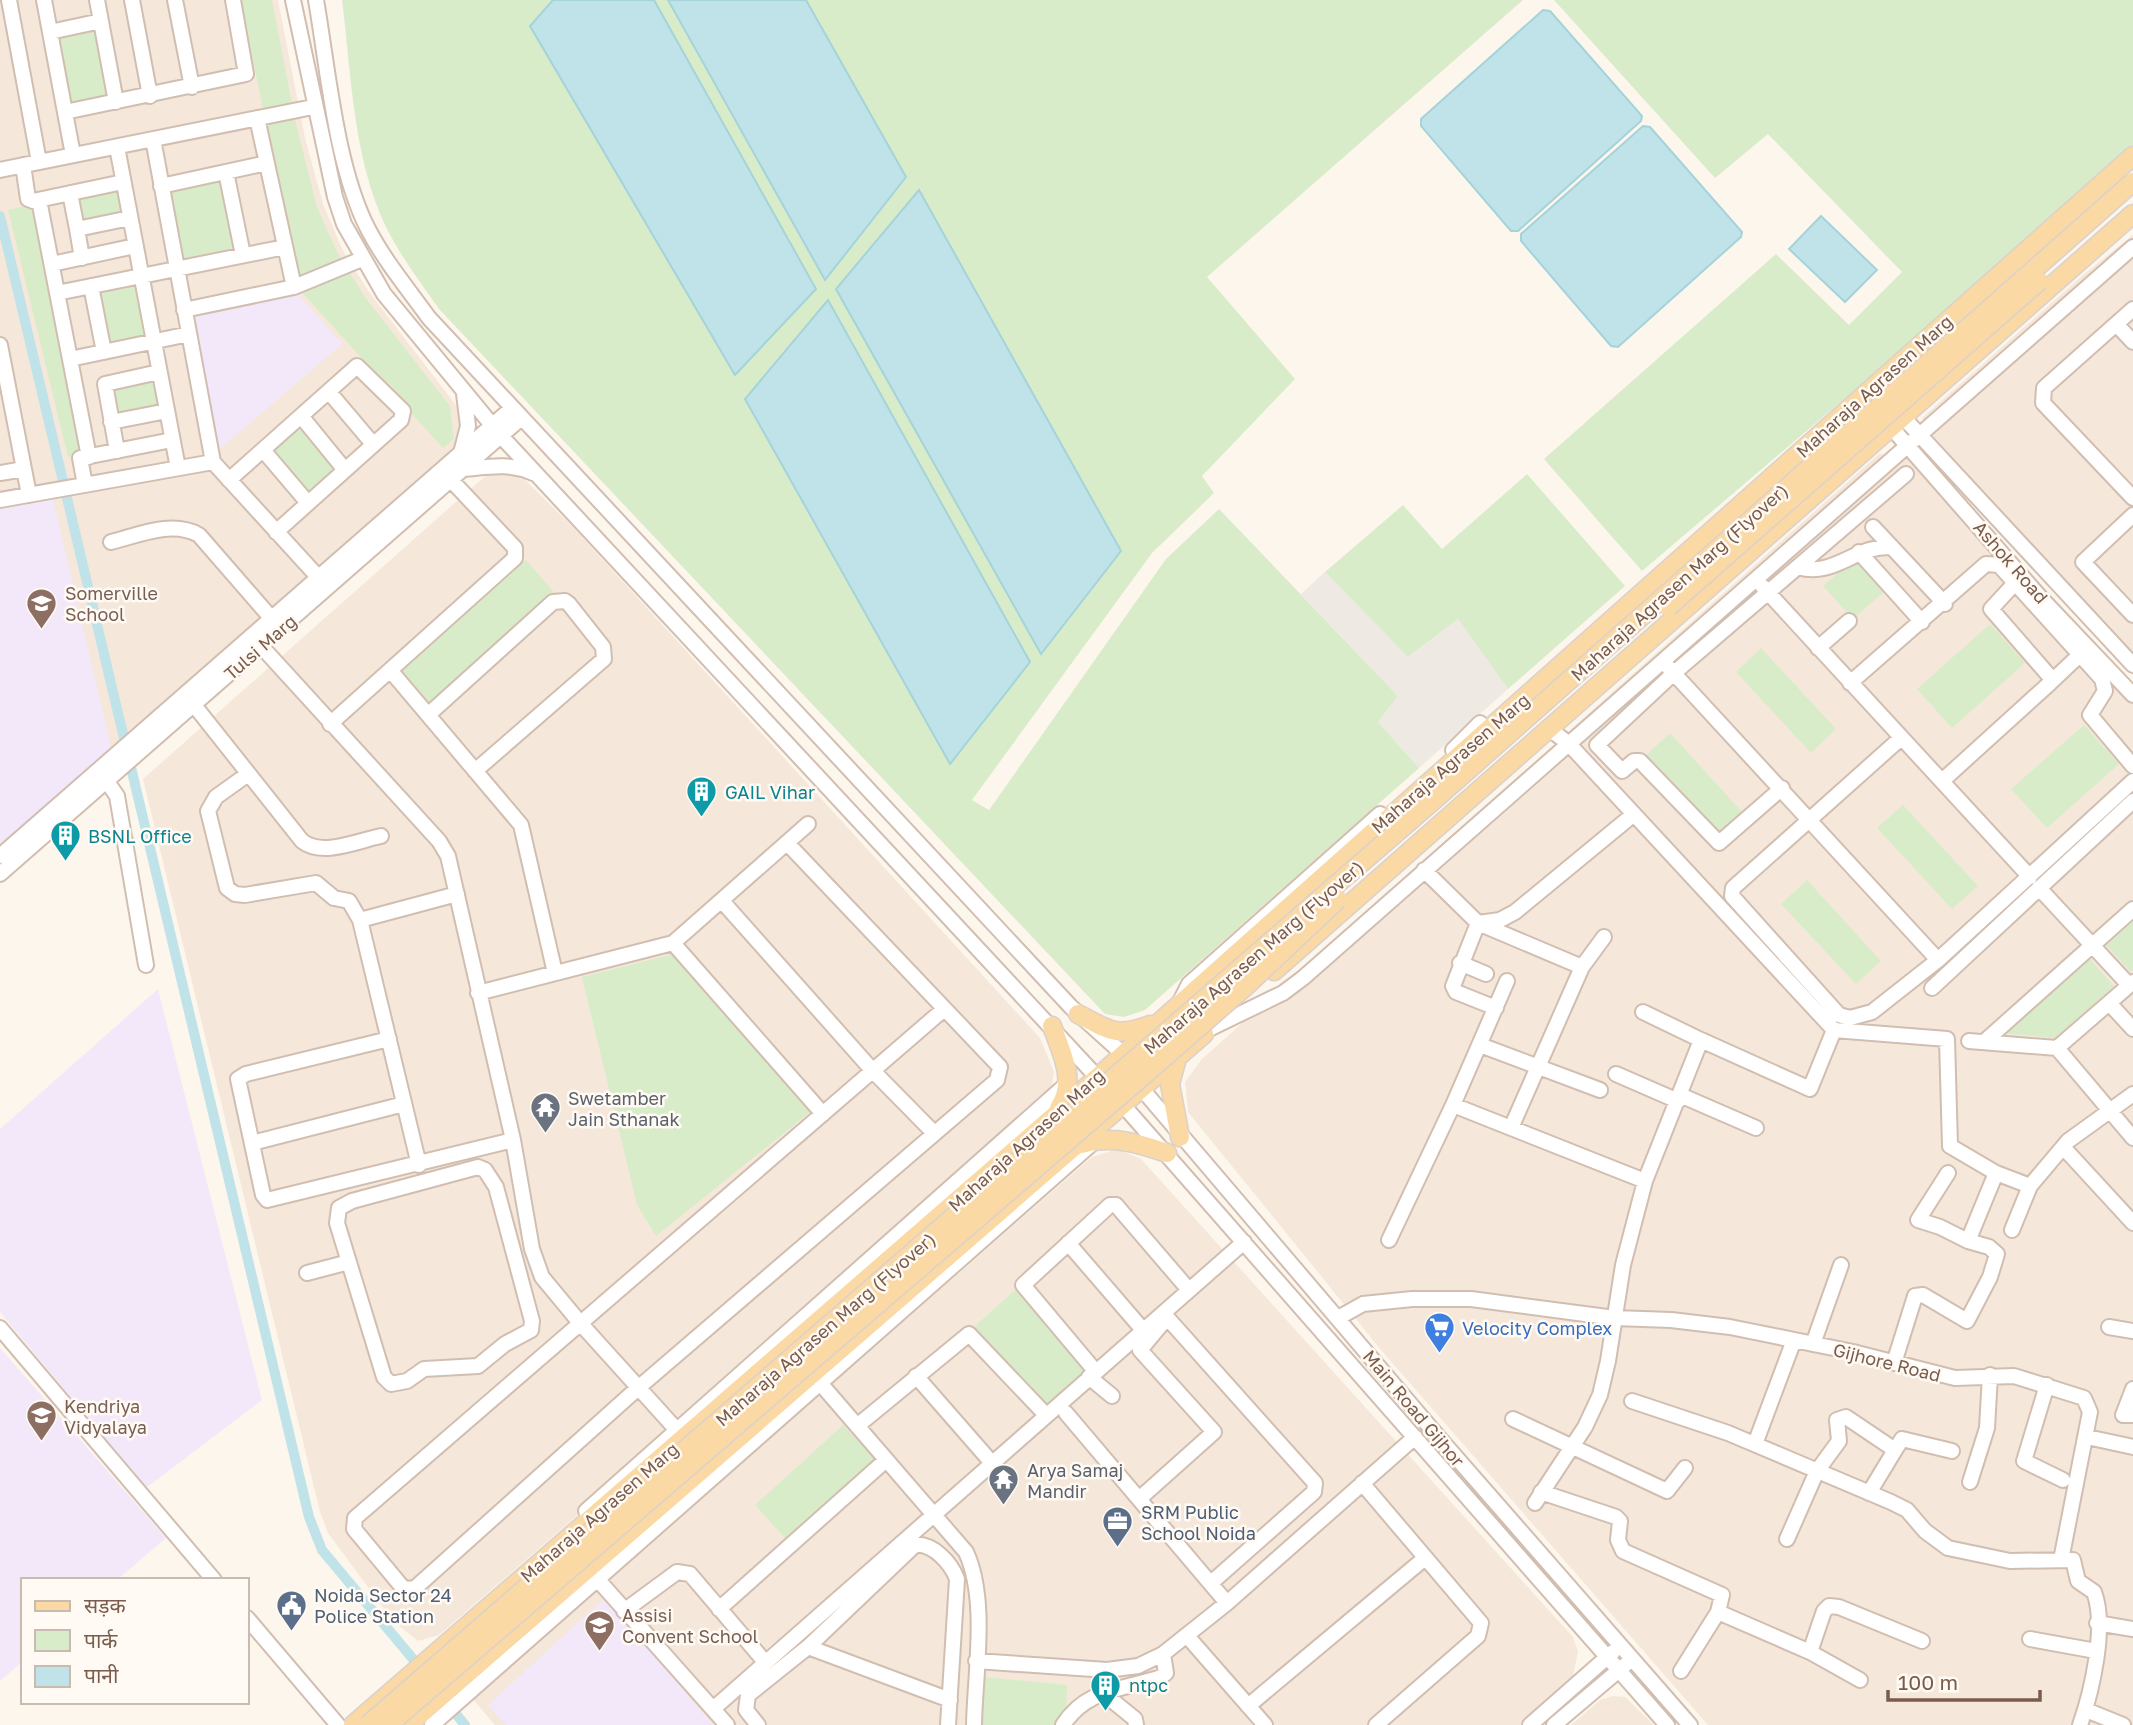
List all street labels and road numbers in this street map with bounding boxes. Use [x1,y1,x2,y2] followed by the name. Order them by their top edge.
[1791,310,1957,462] street label: Maharaja Agrasen Marg
[1566,479,1792,685] street label: Maharaja Agrasen Marg (Flyover)
[1969,516,2053,608] street label: Ashok Road
[219,610,301,684] street label: Tulsi Marg
[1366,688,1534,838] street label: Maharaja Agrasen Marg
[1139,856,1367,1058] street label: Maharaja Agrasen Marg (Flyover)
[943,1064,1109,1216] street label: Maharaja Agrasen Marg
[711,1228,939,1430] street label: Maharaja Agrasen Marg (Flyover)
[1831,1338,1943,1386] street label: Gijhore Road
[1359,1345,1469,1471] street label: Main Road Gijhor
[515,1437,683,1587] street label: Maharaja Agrasen Marg

